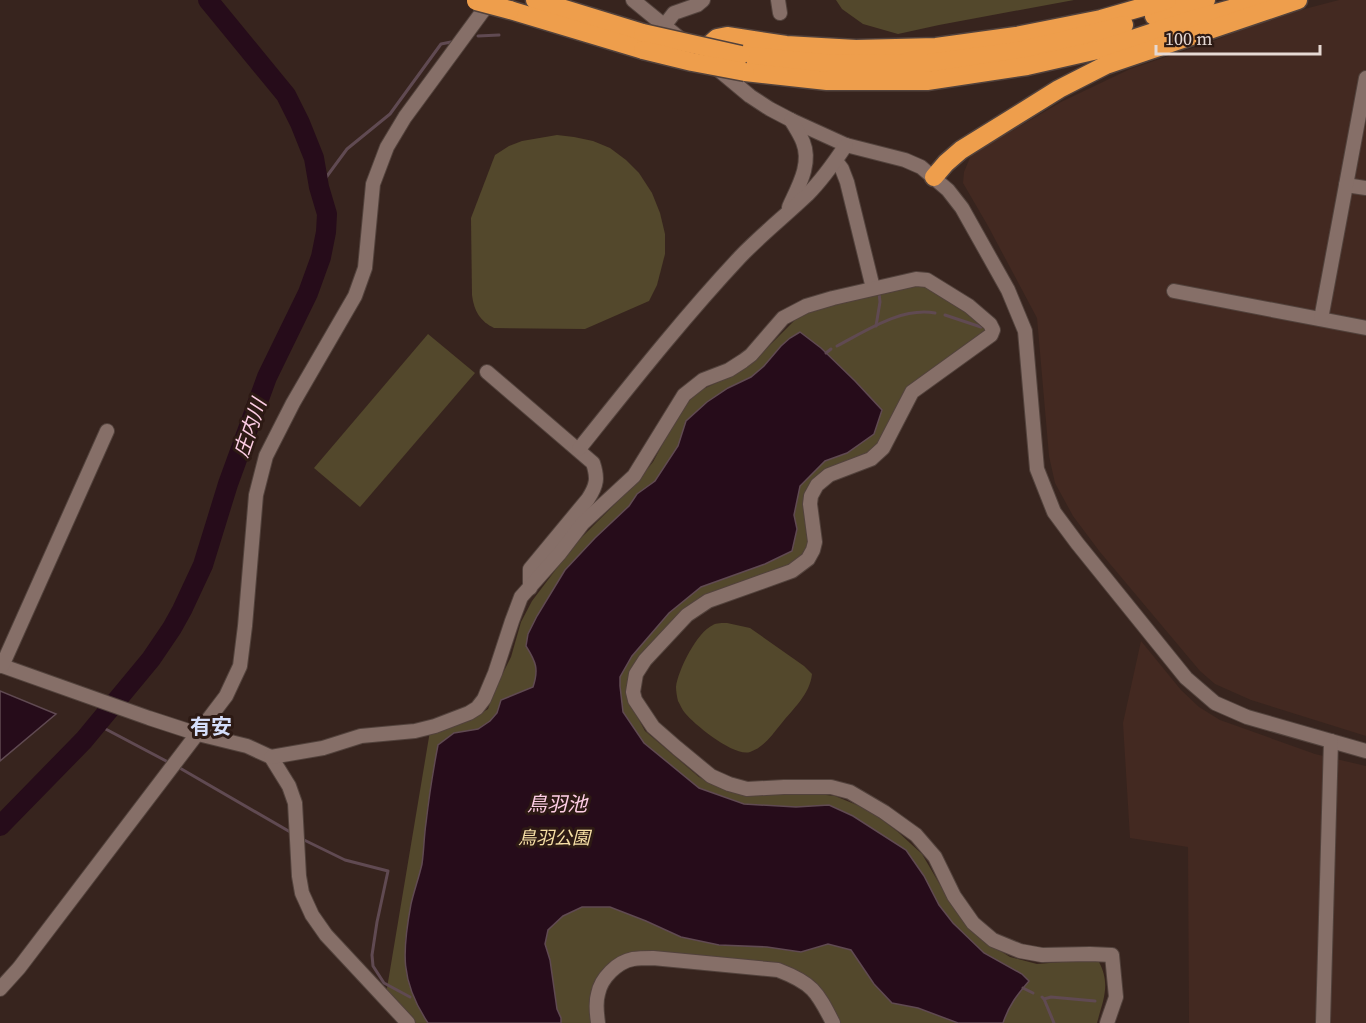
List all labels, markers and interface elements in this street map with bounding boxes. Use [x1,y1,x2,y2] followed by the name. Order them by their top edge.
[1156,18,1320,56] scale bar
[1165,26,1212,51] text: 100 m
[227,393,274,461] water label: 庄内川
[190,712,232,741] district label: 有安
[527,790,589,818] water label: 鳥羽池
[518,825,593,850] park label: 鳥羽公園

